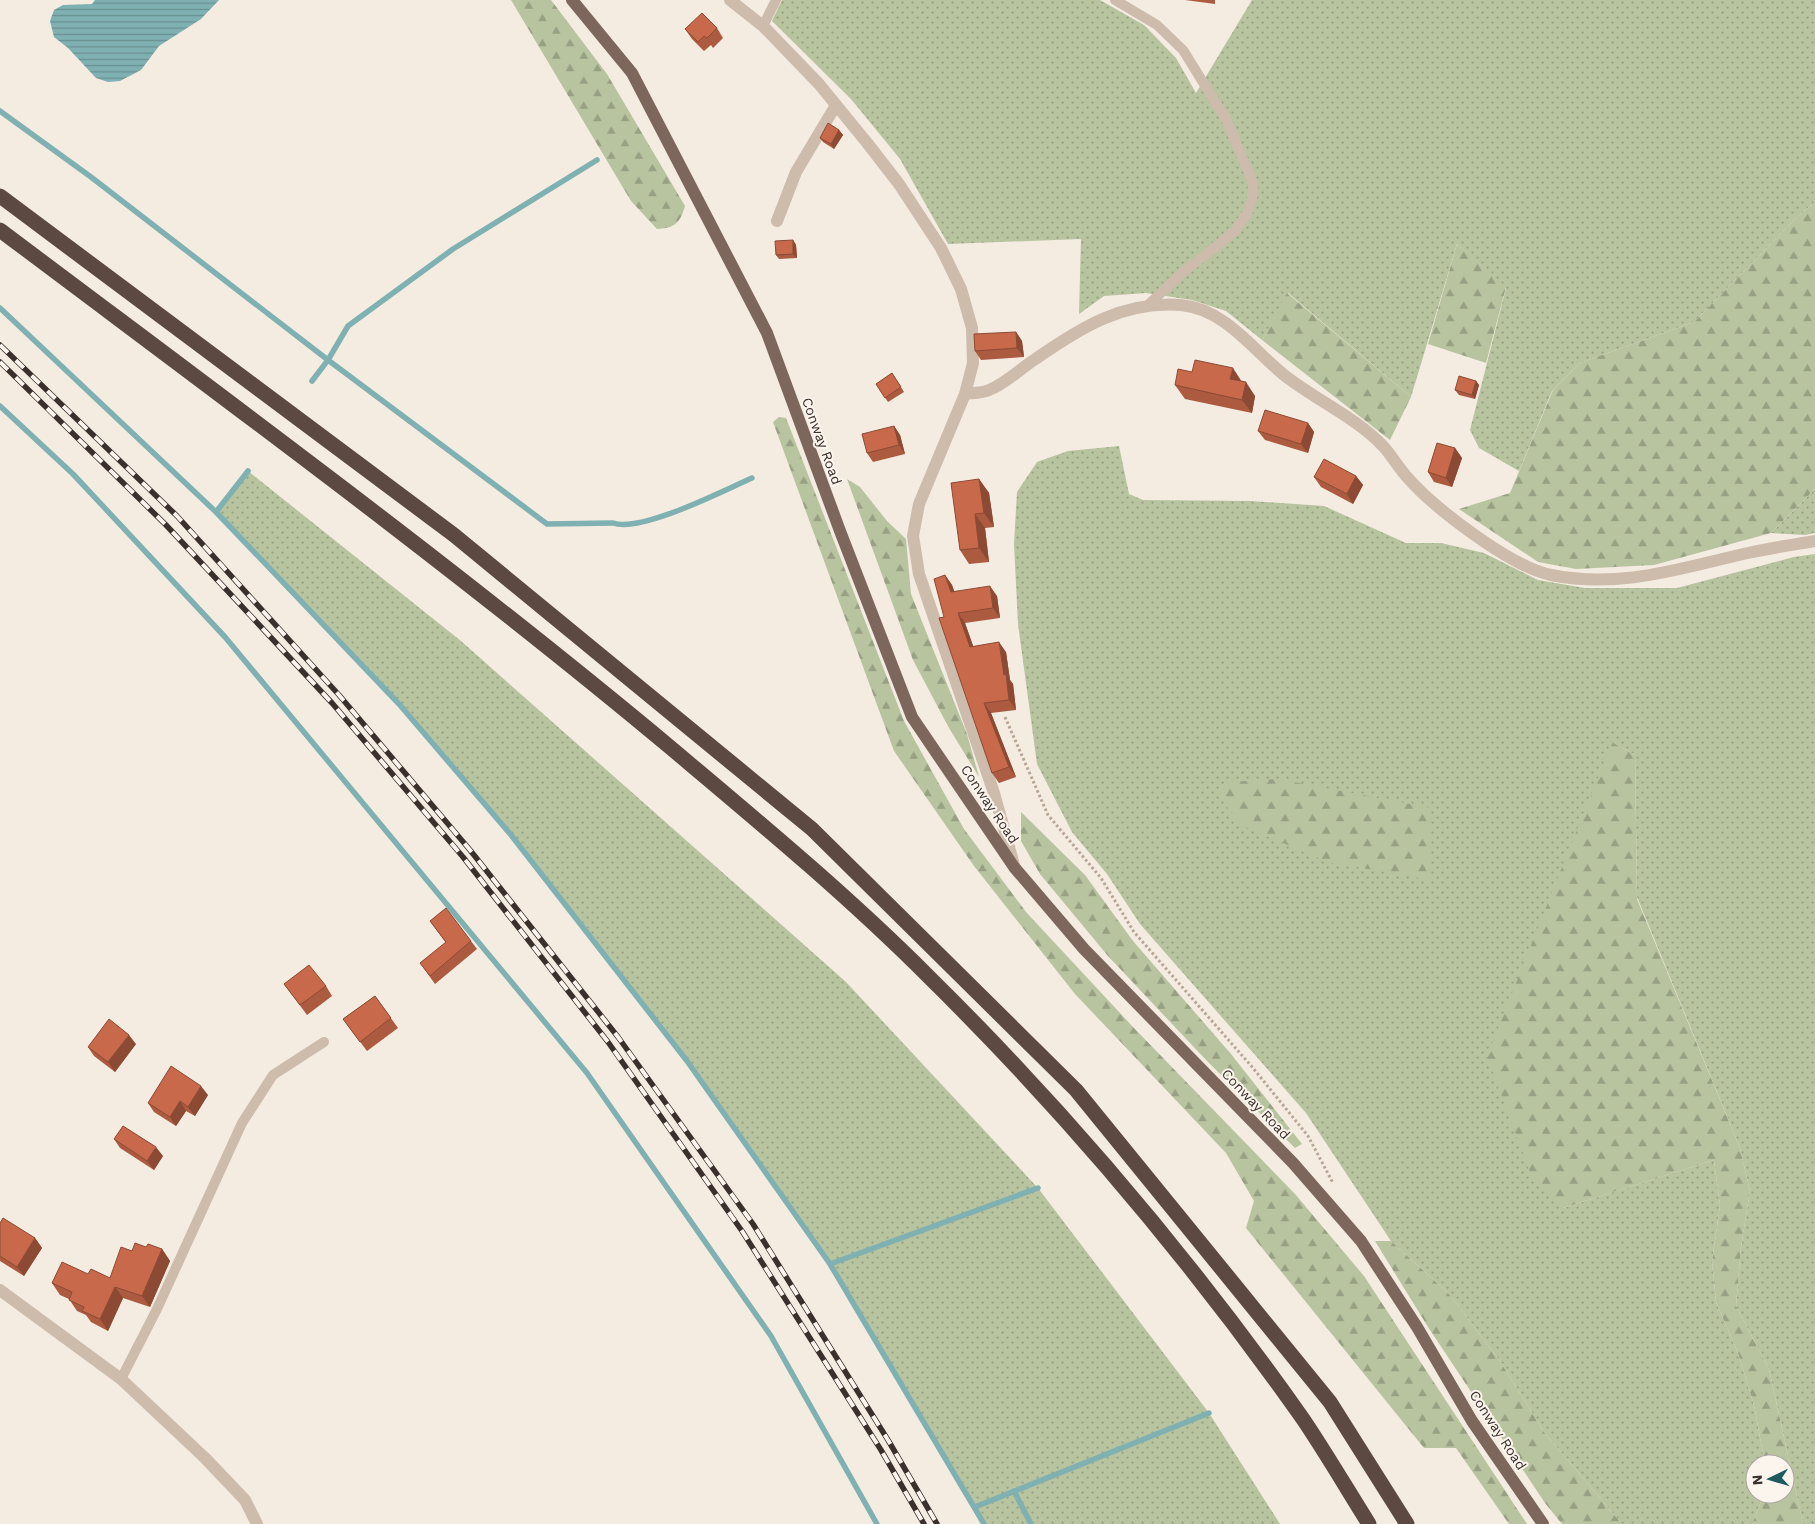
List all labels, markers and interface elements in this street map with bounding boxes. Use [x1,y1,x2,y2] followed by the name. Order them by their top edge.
[799,395,845,487] street label: Conway Road
[958,762,1022,846] street label: Conway Road
[1218,1066,1294,1142] street label: Conway Road
[1466,1387,1530,1473] street label: Conway Road
[1745,1454,1795,1504] north arrow
[1749,1474,1765,1486] text: N

